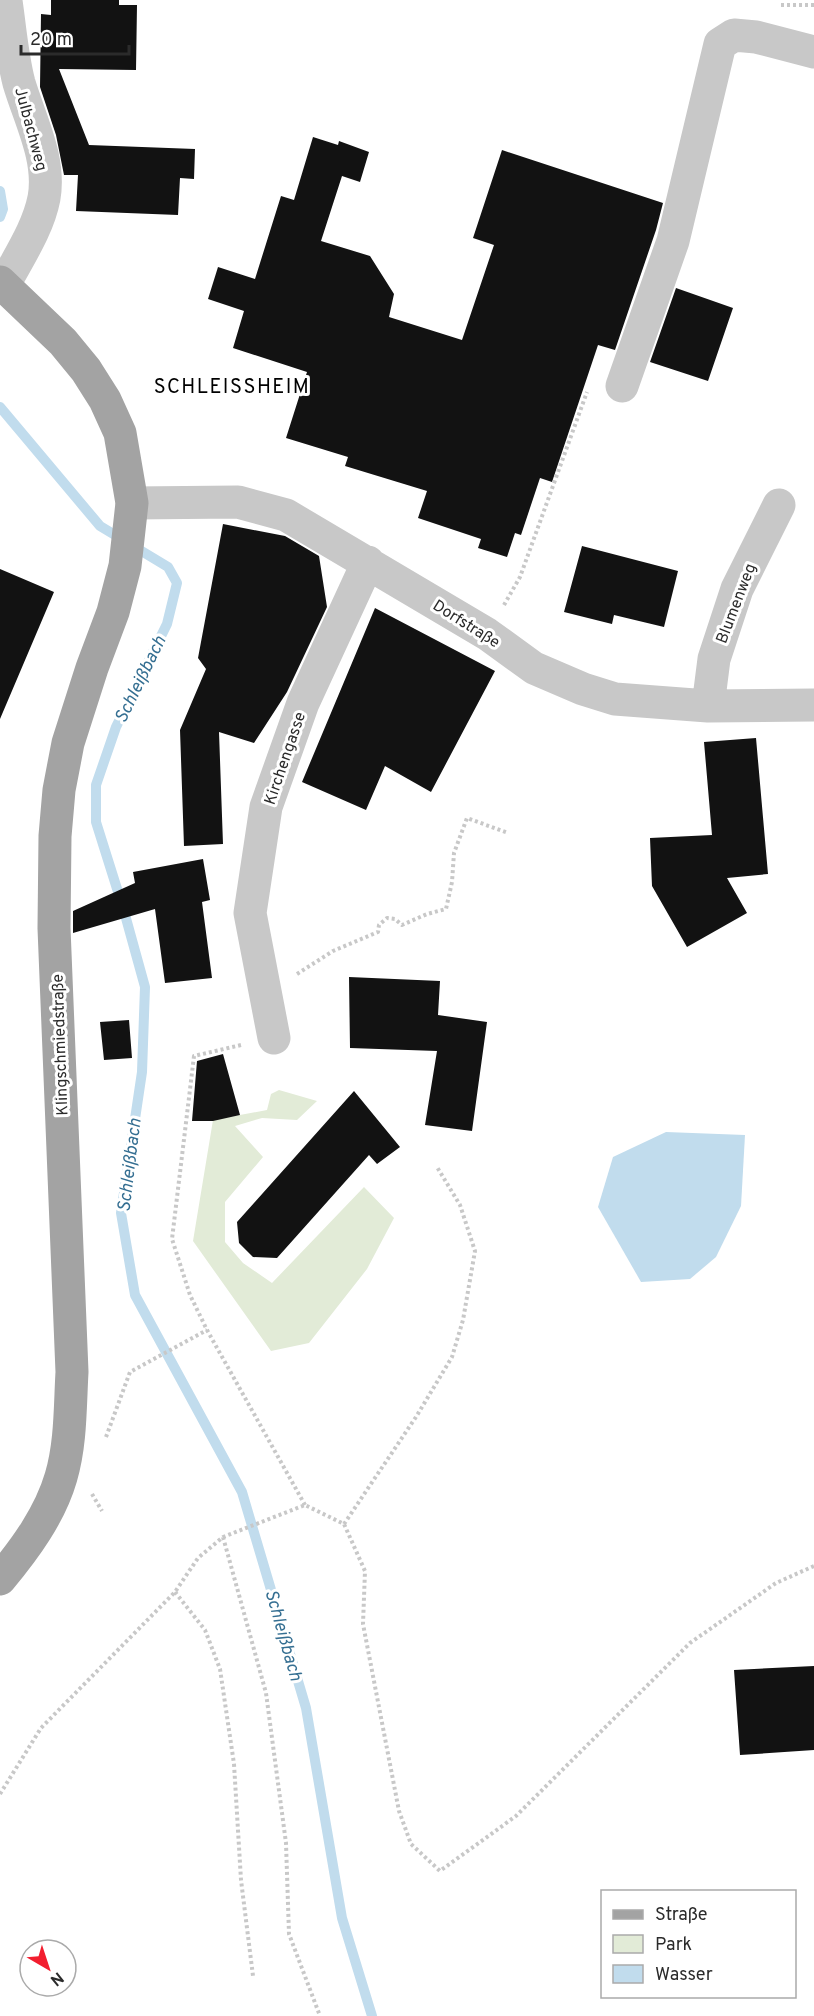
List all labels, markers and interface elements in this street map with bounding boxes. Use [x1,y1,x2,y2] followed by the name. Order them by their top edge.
[21,18,129,56] scale bar
[30,29,72,52] text: 20 m
[9,85,51,174] street label: Julbachweg
[154,375,310,401] district label: SCHLEISSHEIM
[712,561,761,647] street label: Blumenweg
[429,596,503,653] street label: Dorfstraße
[110,632,172,727] water label: Schleißbach
[261,710,311,808] street label: Kirchengasse
[49,974,73,1116] street label: Klingschmiedstraße
[113,1117,148,1213] water label: Schleißbach
[259,1587,307,1684] water label: Schleißbach
[601,1890,796,1998] legend
[655,1904,707,1927] text: Straße
[655,1934,692,1957] text: Park
[18,1938,78,1998] north arrow
[655,1964,713,1987] text: Wasser
[45,1967,67,1989] text: N

